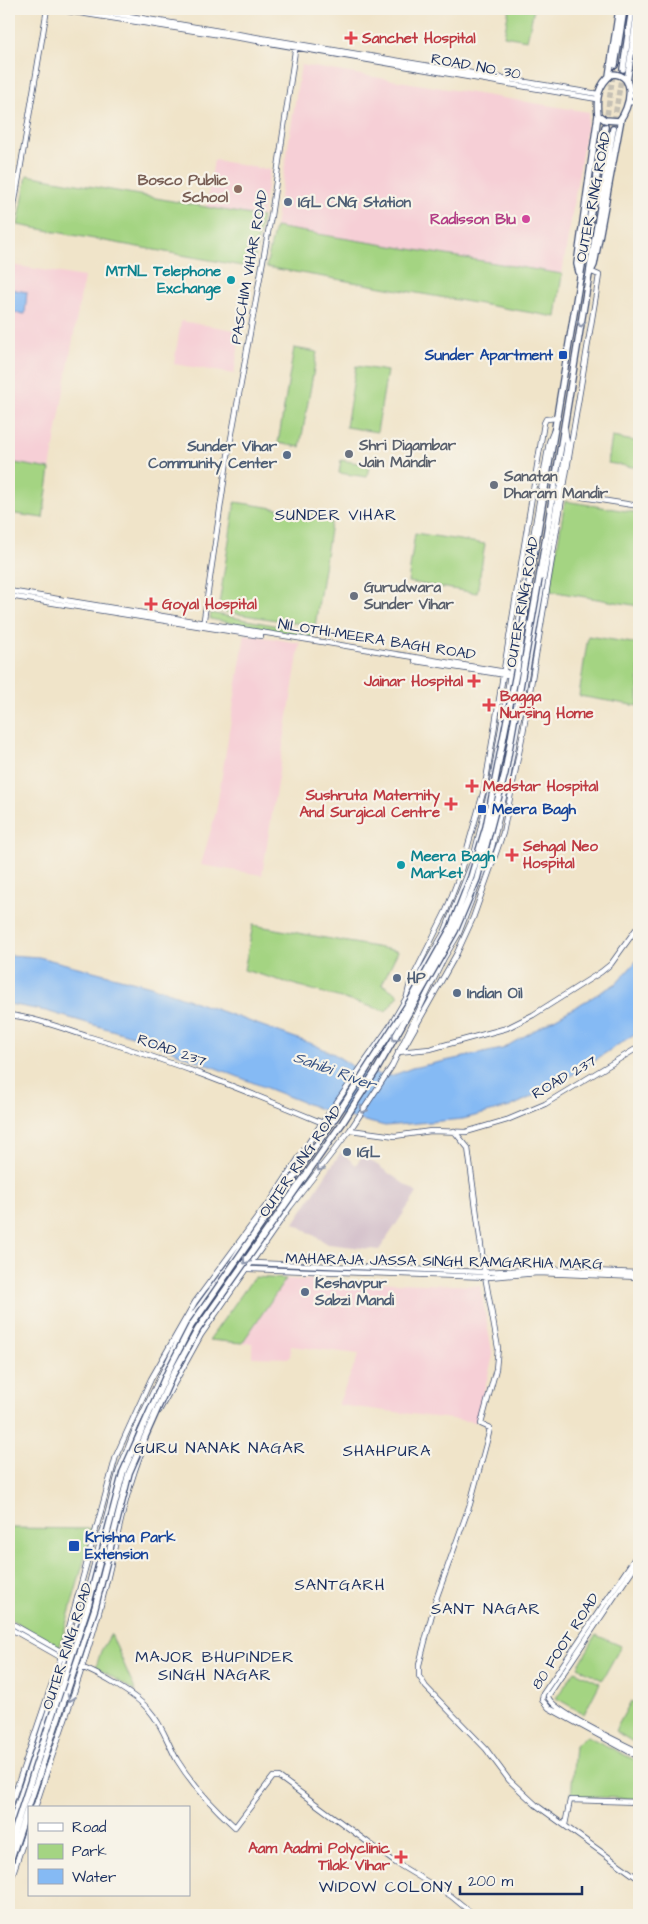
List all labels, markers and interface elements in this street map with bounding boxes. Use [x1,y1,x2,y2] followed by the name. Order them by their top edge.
[361,28,476,49] place label: Sanchet Hospital
[344,31,358,45] marker: Sanchet Hospital
[429,48,523,85] street label: ROAD NO. 30
[571,130,616,264] street label: OUTER RING ROAD
[138,170,229,208] place label: Bosco Public School
[232,183,244,195] marker: Bosco Public School
[226,188,273,346] street label: PASCHIM VIHAR ROAD
[298,192,412,213] place label: IGL CNG Station
[282,196,294,208] marker: IGL CNG Station
[430,209,516,230] place label: Radisson Blu
[520,213,532,225] marker: Radisson Blu
[106,261,221,301] place label: MTNL Telephone Exchange
[225,274,237,286] marker: MTNL Telephone Exchange
[576,319,586,328] one-way arrow
[424,345,554,366] place label: Sunder Apartment
[557,349,569,361] marker: Sunder Apartment
[358,435,457,473] place label: Shri Digambar Jain Mandir
[148,436,278,475] place label: Sunder Vihar Community Center
[343,448,355,460] marker: Shri Digambar Jain Mandir
[281,449,293,461] marker: Sunder Vihar Community Center
[503,466,609,504] place label: Sanatan Dharam Mandir
[488,479,500,491] marker: Sanatan Dharam Mandir
[275,504,397,526] district label: SUNDER VIHAR
[501,535,544,669] street label: OUTER RING ROAD
[363,577,455,615] place label: Gurudwara Sunder Vihar
[348,590,360,602] marker: Gurudwara Sunder Vihar
[162,594,257,616] place label: Goyal Hospital
[144,597,158,611] marker: Goyal Hospital
[277,613,477,666] street label: NILOTHI-MEERA BAGH ROAD
[363,671,464,692] place label: Jainar Hospital
[467,674,481,688] marker: Jainar Hospital
[500,686,594,726] place label: Bagga Nursing Home
[482,698,496,712] marker: Bagga Nursing Home
[483,776,599,797] place label: Medstar Hospital
[465,779,479,793] marker: Medstar Hospital
[299,785,441,825] place label: Sushruta Maternity And Surgical Centre
[444,797,458,811] marker: Sushruta Maternity And Surgical Centre
[492,799,577,822] place label: Meera Bagh
[476,803,488,815] marker: Meera Bagh
[522,836,598,874] place label: Sehgal Neo Hospital
[411,846,496,884] place label: Meera Bagh Market
[505,848,519,862] marker: Sehgal Neo Hospital
[395,859,407,871] marker: Meera Bagh Market
[407,968,426,989] place label: HP
[391,972,403,984] marker: HP
[467,983,523,1004] place label: Indian Oil
[451,987,463,999] marker: Indian Oil
[135,1029,209,1072] street label: ROAD 237
[391,1033,401,1042] one-way arrow
[290,1046,381,1097] water label: Sahibi River
[528,1050,600,1104] street label: ROAD 237
[254,1101,347,1221] street label: OUTER RING ROAD
[360,1105,369,1114] one-way arrow
[357,1142,381,1163] place label: IGL
[341,1146,353,1158] marker: IGL
[317,1162,326,1172] one-way arrow
[285,1248,603,1275] street label: MAHARAJA JASSA SINGH RAMGARHIA MARG
[243,1255,252,1264] one-way arrow
[314,1273,395,1311] place label: Keshavpur Sabzi Mandi
[299,1286,311,1298] marker: Keshavpur Sabzi Mandi
[134,1437,306,1459] district label: GURU NANAK NAGAR
[343,1440,431,1462] district label: SHAHPURA
[85,1527,176,1565] place label: Krishna Park Extension
[67,1539,81,1553] marker: Krishna Park Extension
[295,1574,385,1596] district label: SANTGARH
[37,1580,98,1712] street label: OUTER RING ROAD
[526,1589,605,1694] street label: 80 FOOT ROAD
[431,1598,541,1620] district label: SANT NAGAR
[135,1646,295,1686] district label: MAJOR BHUPINDER SINGH NAGAR
[67,1693,77,1701] one-way arrow
[28,1806,190,1896] legend
[72,1817,107,1838] text: Road
[248,1838,391,1876] place label: Aam Aadmi Polyclinic Tilak Vihar
[72,1841,107,1862] text: Park
[394,1850,408,1864] marker: Aam Aadmi Polyclinic Tilak Vihar
[460,1864,583,1896] scale bar
[72,1867,116,1888] text: Water
[468,1871,514,1892] text: 200 m
[319,1876,453,1898] district label: WIDOW COLONY

